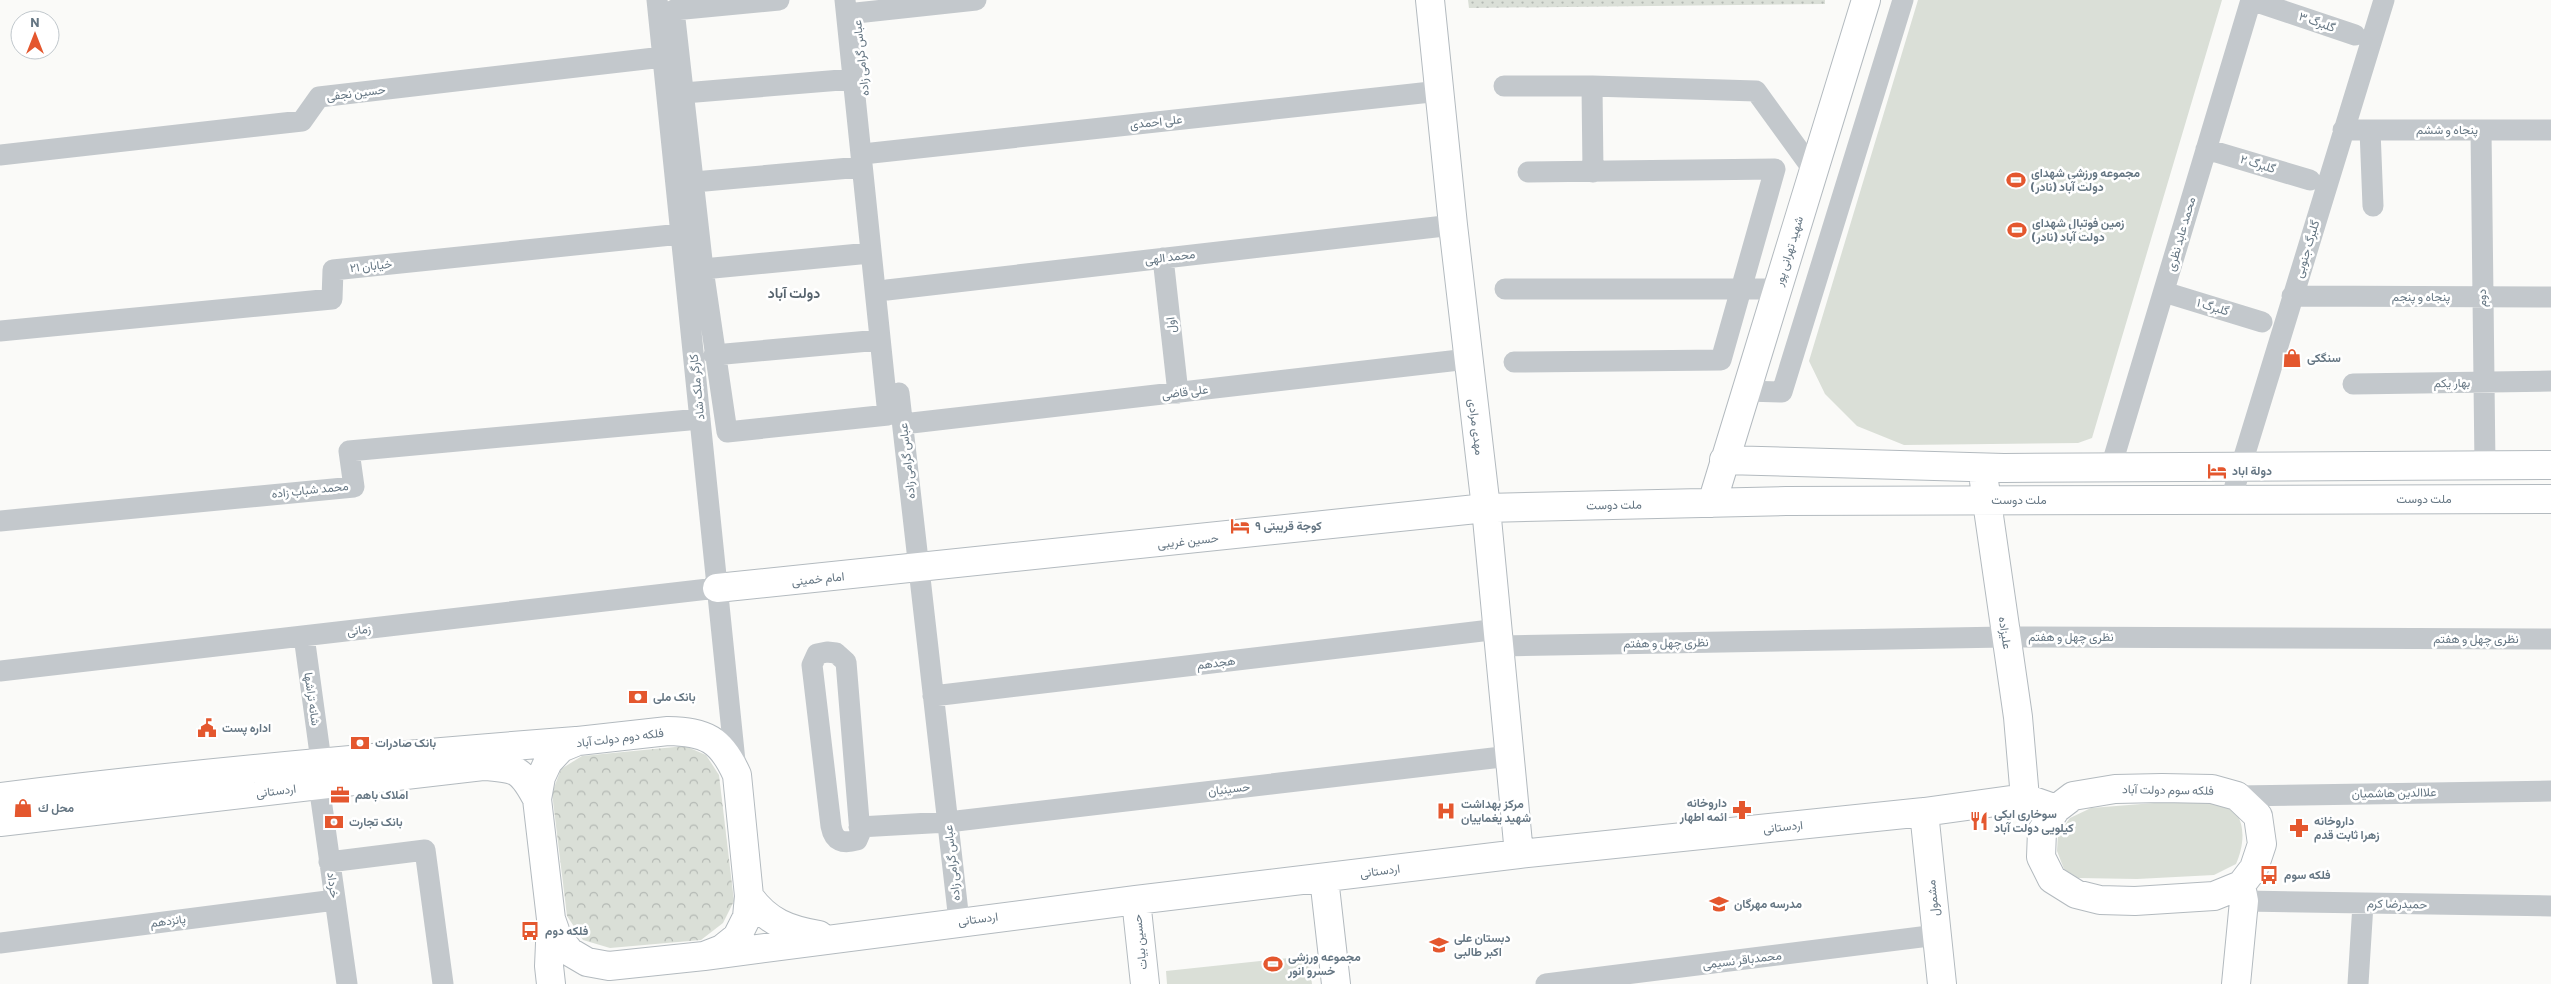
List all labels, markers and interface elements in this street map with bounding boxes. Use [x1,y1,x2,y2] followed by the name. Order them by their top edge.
[2297,8,2337,36] street label: گلبرگ ۳
[10,10,60,60] north arrow
[30,13,40,30] text: N
[849,19,873,97] street label: عباس گرامی زاده
[326,81,386,105] street label: حسین نجفی
[1129,111,1183,133] street label: علی احمدی
[2416,122,2478,138] street label: پنجاه و ششم
[2238,151,2278,177] street label: گلبرگ ۲
[2030,165,2140,195] place label: مجموعه ورزشی شهدای دولت آباد (نادر)
[2005,169,2027,191] sports icon: مجموعه ورزشی شهدای دولت آباد (نادر)
[2163,195,2199,273] street label: محمد عابد نظری
[1770,214,1807,289] street label: شهید تهرانی پور
[2031,215,2124,245] place label: زمین فوتبال شهدای دولت آباد (نادر)
[2291,218,2323,280] street label: گلبرگ جنوبی
[2006,219,2028,241] sports icon: زمین فوتبال شهدای دولت آباد (نادر)
[1144,246,1196,268] street label: محمد الهی
[349,256,393,275] street label: خیابان ۲۱
[768,284,820,302] district label: دولت آباد
[2392,289,2450,305] street label: پنجاه و پنجم
[2474,289,2490,307] street label: دوم
[2195,294,2231,320] street label: گلبرگ ۱
[1162,316,1180,334] street label: اول
[2281,347,2303,369] shop icon: سنگکی
[2307,350,2341,365] place label: سنگکی
[686,353,708,421] street label: کارگر ملک شاد
[2434,375,2470,391] street label: بهار یکم
[1161,381,1209,403] street label: علی قاضی
[1465,398,1487,456] street label: مهدی مرادی
[895,422,919,500] street label: عباس گرامی زاده
[2206,460,2228,482] hotel icon: دولة اباد
[2232,463,2272,479] place label: دولة اباد
[271,478,349,502] street label: محمد شباب زاده
[2396,491,2452,507] street label: ملت دوست
[1991,492,2047,508] street label: ملت دوست
[1586,497,1642,513] street label: ملت دوست
[1229,515,1251,537] hotel icon: ۹ کوجة قریبتی
[1255,518,1322,534] place label: ۹ کوجة قریبتی
[1156,530,1220,552] street label: حسین غریبی
[791,568,845,590] street label: امام خمینی
[1995,616,2015,650] street label: علیزاده
[346,621,372,639] street label: زمانی
[2028,629,2114,645] street label: نظری چهل و هفتم
[2433,631,2519,647] street label: نظری چهل و هفتم
[1623,634,1709,652] street label: نظری چهل و هفتم
[1196,653,1236,673] street label: هجدهم
[300,671,324,727] street label: شانه تراشها
[627,686,649,708] bank icon: بانک ملی
[653,689,696,704] place label: بانک ملی
[196,717,218,739] public building icon: اداره پست
[222,720,271,736] place label: اداره پست
[575,725,665,751] street label: فلکه دوم دولت آباد
[349,732,371,754] bank icon: بانک صادرات
[375,735,436,751] place label: بانک صادرات
[1207,778,1251,799] street label: حسینیان
[255,781,297,801] street label: اردستانی
[2122,781,2214,799] street label: فلکه سوم دولت آباد
[329,784,351,806] office icon: املاک باهم
[2351,784,2437,802] street label: علاالدین هاشمیان
[355,787,408,803] place label: املاک باهم
[1679,795,1727,825] place label: داروخانه ائمه اطهار
[1461,796,1531,826] place label: مرکز بهداشت شهید یغماییان
[12,797,34,819] shop icon: محل ك
[1731,799,1753,821] pharmacy icon: داروخانه ائمه اطهار
[38,800,75,815] place label: محل ك
[1435,800,1457,822] hospital icon: مرکز بهداشت شهید یغماییان
[1994,806,2074,836] place label: سوخاری ایکی کیلویی دولت آباد
[1968,810,1990,832] restaurant icon: سوخاری ایکی کیلویی دولت آباد
[323,811,345,833] bank icon: بانک تجارت
[2314,813,2380,843] place label: داروخانه زهرا ثابت قدم
[349,814,403,830] place label: بانک تجارت
[1762,817,1804,837] street label: اردستانی
[2288,817,2310,839] pharmacy icon: داروخانه زهرا ثابت قدم
[940,824,964,902] street label: عباس گرامی زاده
[1359,861,1401,881] street label: اردستانی
[2258,864,2280,886] bus stop icon: فلکه سوم
[2284,867,2331,883] place label: فلکه سوم
[323,871,343,899] street label: خرداد
[1923,879,1943,917] street label: مشمول
[1708,893,1730,915] school or university icon: مدرسه مهرگان
[2367,895,2427,913] street label: حمیدرضا کرم
[1734,896,1803,912] place label: مدرسه مهرگان
[957,909,999,929] street label: اردستانی
[149,911,187,931] street label: پانزدهم
[1129,914,1151,970] street label: حسین بیات
[519,920,541,942] bus stop icon: فلکه دوم
[545,923,589,939] place label: فلکه دوم
[1454,930,1511,960] place label: دبستان علی اکبر طالبی
[1428,934,1450,956] school or university icon: دبستان علی اکبر طالبی
[1701,947,1783,973] street label: محمدباقر نسیمی
[1287,949,1361,979] place label: مجموعه ورزشی خسرو انور
[1262,953,1284,975] sports icon: مجموعه ورزشی خسرو انور

